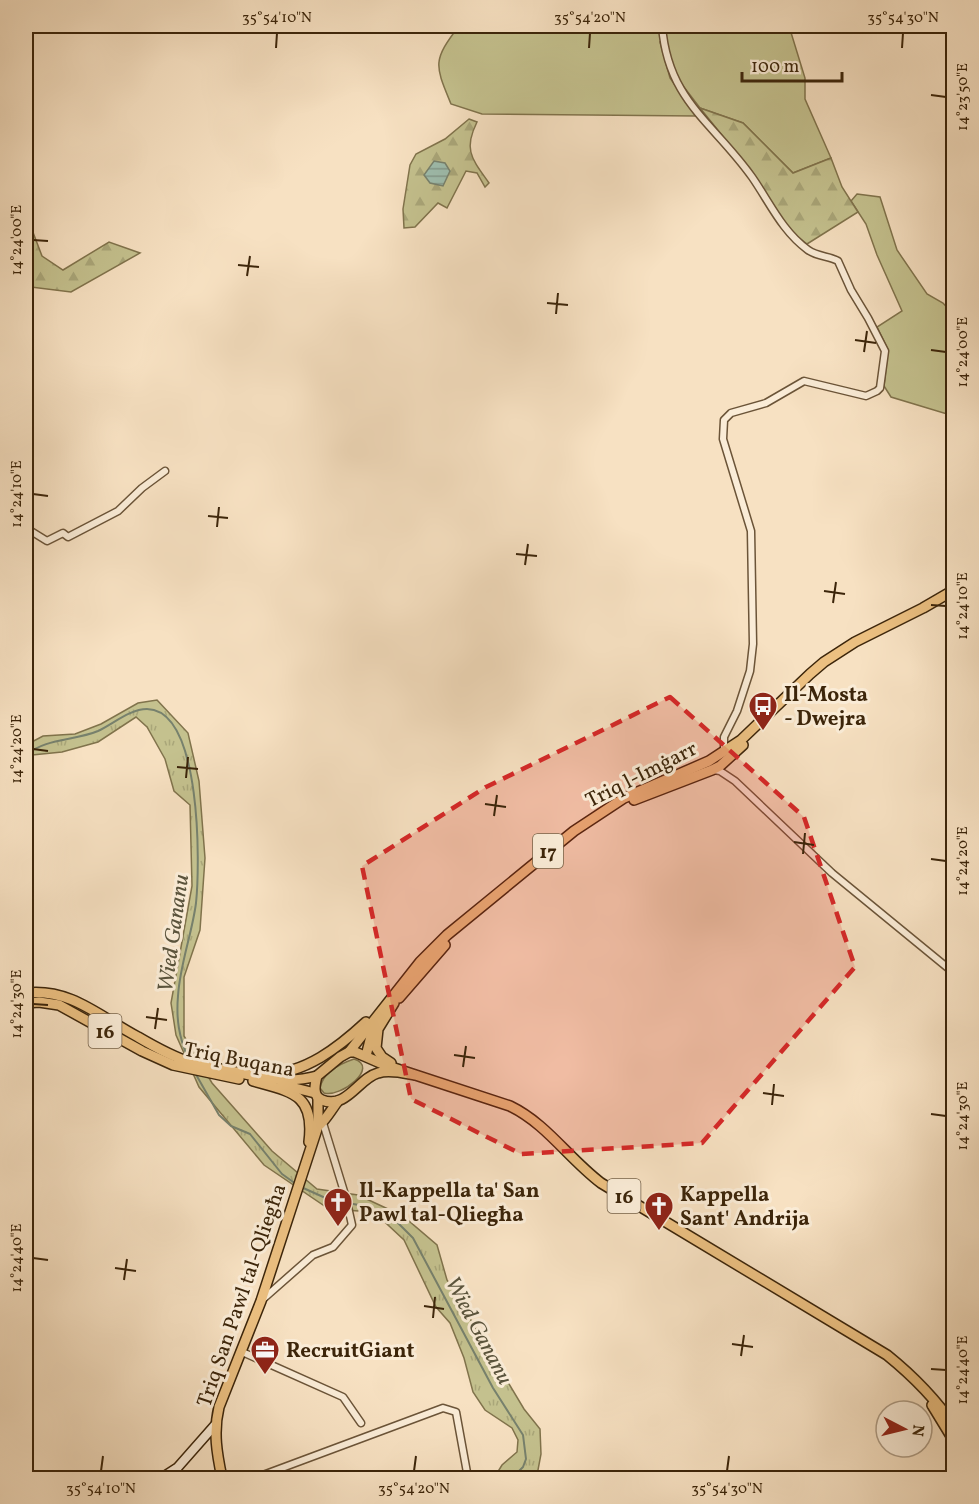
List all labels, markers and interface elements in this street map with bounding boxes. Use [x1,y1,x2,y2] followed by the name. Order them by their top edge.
[242,8,312,29] text: 35°54'10"N
[554,8,626,29] text: 35°54'20"N
[867,8,939,29] text: 35°54'30"N
[742,45,842,83] scale bar
[751,55,800,80] text: 100 m
[953,63,974,131] text: 14°23'50"E
[7,205,28,275] text: 14°24'00"E
[953,317,974,387] text: 14°24'00"E
[7,460,28,528] text: 14°24'10"E
[953,572,974,640] text: 14°24'10"E
[784,681,868,734] place label: Il-Mosta - Dwejra
[747,690,779,732] bus stop icon: Il-Mosta - Dwejra
[7,714,28,784] text: 14°24'20"E
[581,735,703,816] street label: Triq l-Imġarr
[953,826,974,896] text: 14°24'20"E
[533,834,563,868] road number: 17
[151,872,198,994] water label: Wied Gananu
[7,969,28,1039] text: 14°24'30"E
[88,1014,122,1048] road number: 16
[181,1036,296,1085] street label: Triq Buqana
[953,1081,974,1151] text: 14°24'30"E
[359,1177,540,1230] place label: Il-Kappella ta' San Pawl tal-Qliegħa
[608,1179,640,1213] road number: 16
[190,1180,294,1411] street label: Triq San Pawl tal-Qliegħa
[680,1181,810,1234] place label: Kappella Sant' Andrija
[322,1186,354,1228] church icon: Il-Kappella ta' San Pawl tal-Qliegħa
[643,1190,675,1232] church icon: Kappella Sant' Andrija
[7,1223,28,1293] text: 14°24'40"E
[436,1271,519,1391] water label: Wied Gananu
[249,1334,281,1376] office icon: RecruitGiant
[953,1335,974,1405] text: 14°24'40"E
[286,1337,414,1366] place label: RecruitGiant
[874,1399,934,1459] north arrow
[905,1423,929,1438] text: N
[66,1479,136,1500] text: 35°54'10"N
[378,1479,450,1500] text: 35°54'20"N
[691,1479,763,1500] text: 35°54'30"N

